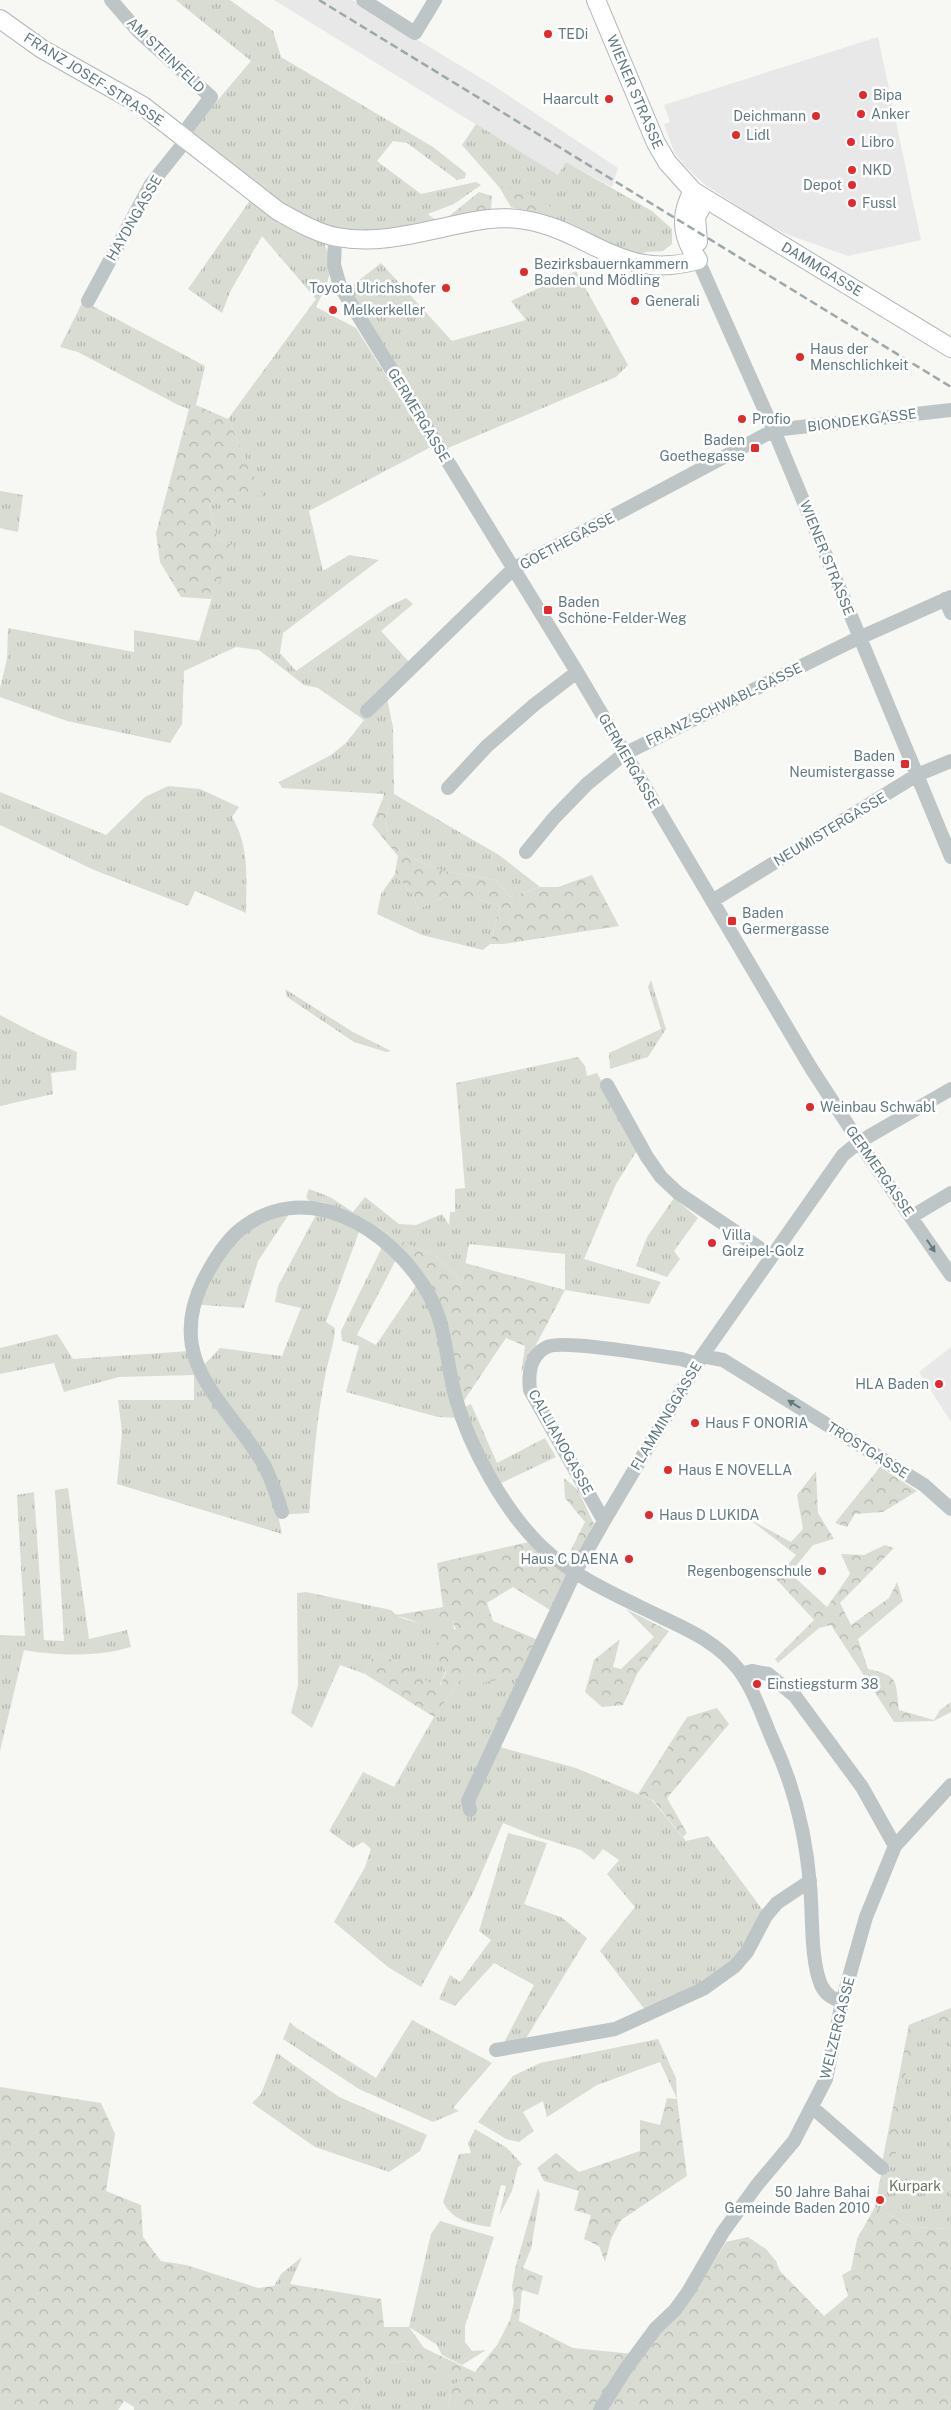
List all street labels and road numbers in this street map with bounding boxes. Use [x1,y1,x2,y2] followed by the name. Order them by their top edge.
[124,14,208,96] street label: AM STEINFELD
[21,29,167,129] street label: FRANZ JOSEF-STRASSE
[604,32,666,152] street label: WIENER STRASSE
[103,172,165,264] street label: HAYDNGASSE
[779,239,865,299] street label: DAMMGASSE
[385,365,453,465] street label: GERMERGASSE
[807,405,917,435] street label: BIONDEKGASSE
[797,498,857,618] street label: WIENER STRASSE
[517,509,617,573] street label: GOETHEGASSE
[643,659,805,749] street label: FRANZ SCHWABL-GASSE
[595,711,663,811] street label: GERMERGASSE
[771,789,889,869] street label: NEUMISTERGASSE
[843,1123,917,1219] street label: GERMERGASSE
[627,1359,705,1473] street label: FLAMMINGGASSE
[525,1387,597,1497] street label: CALLIANOGASSE
[824,1419,912,1481] street label: TROSTGASSE
[817,1975,857,2081] street label: WELZERGASSE

